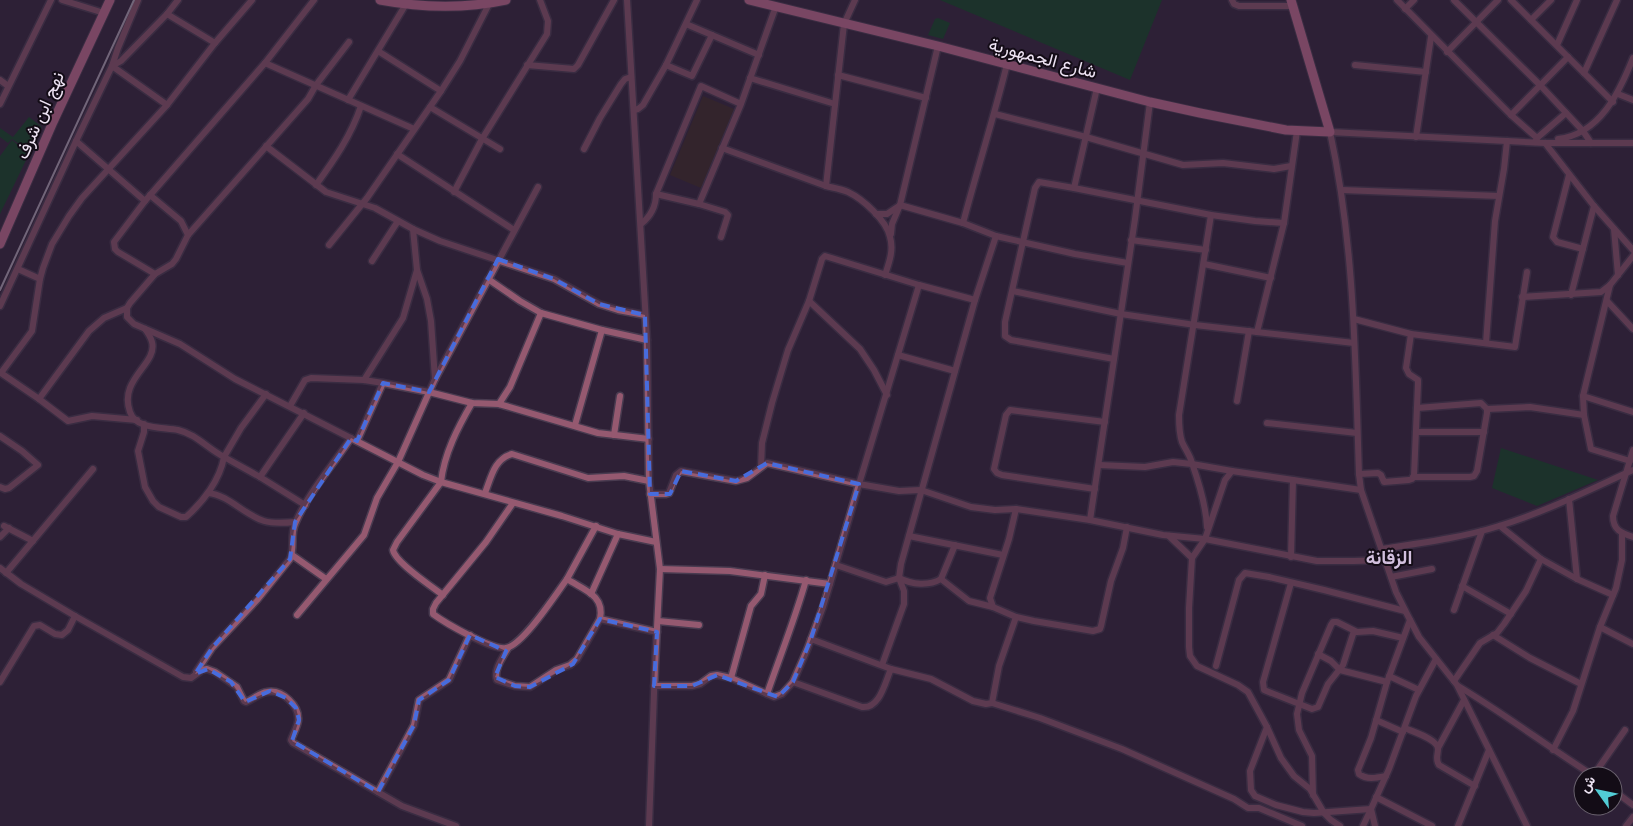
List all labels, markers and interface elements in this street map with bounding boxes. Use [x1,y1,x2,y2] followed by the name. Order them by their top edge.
[986,32,1099,84] street label: شارع الجمهورية
[10,68,70,163] street label: نهج ابن شرف
[1366,545,1412,570] district label: الزقانة
[1573,766,1623,816] north arrow
[1575,772,1599,796] text: ش

